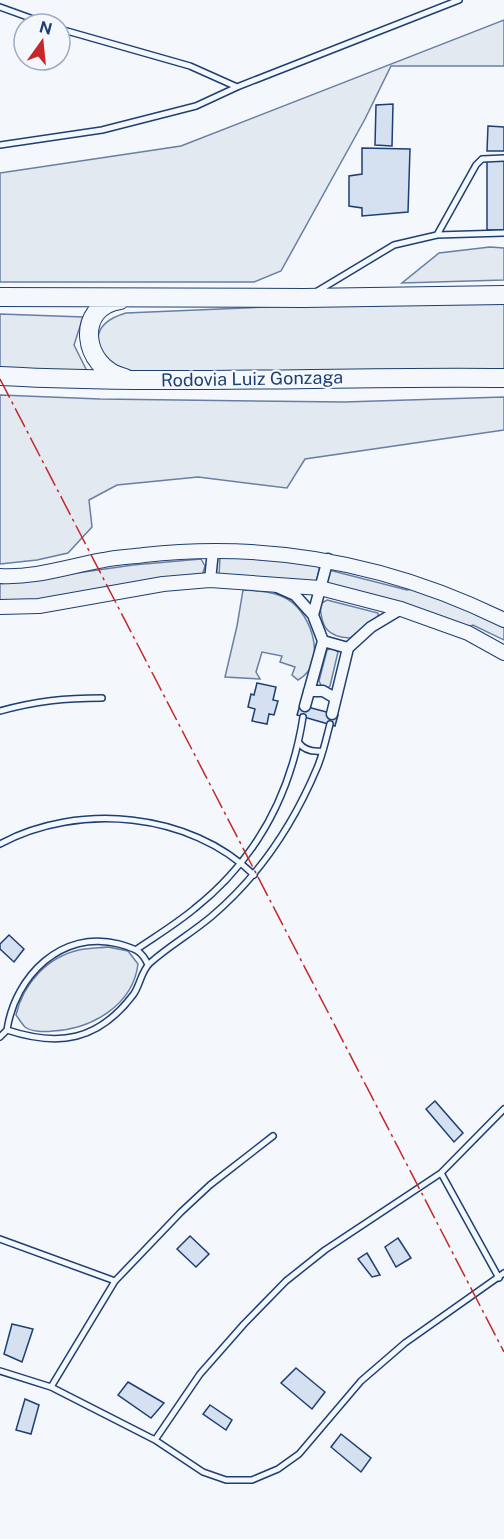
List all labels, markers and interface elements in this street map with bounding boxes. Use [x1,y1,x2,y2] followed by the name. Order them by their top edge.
[12,12,72,72] north arrow
[37,17,54,39] text: N
[161,366,343,391] street label: Rodovia Luiz Gonzaga

